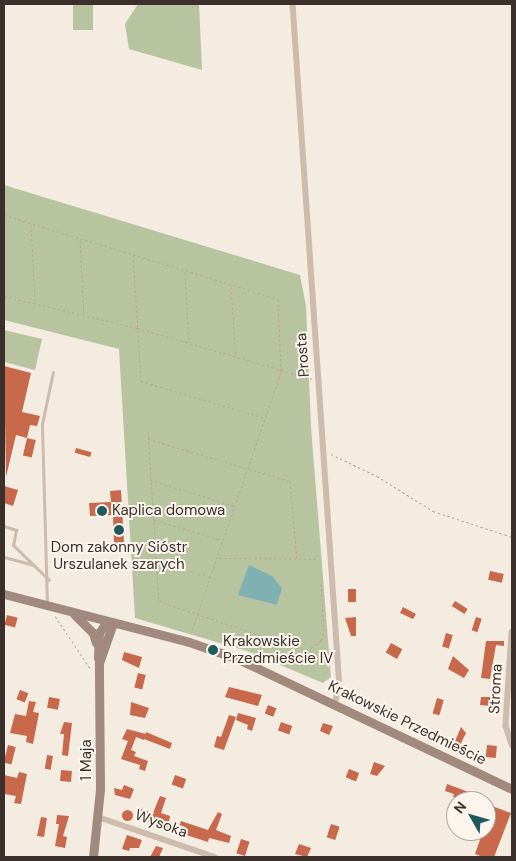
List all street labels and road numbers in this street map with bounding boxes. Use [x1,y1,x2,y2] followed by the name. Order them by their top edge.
[292,332,314,378] street label: Prosta
[486,663,506,715] street label: Stroma
[325,677,489,769] street label: Krakowskie Przedmieście
[78,739,96,781] street label: 1 Maja
[132,806,190,842] street label: Wysoka

